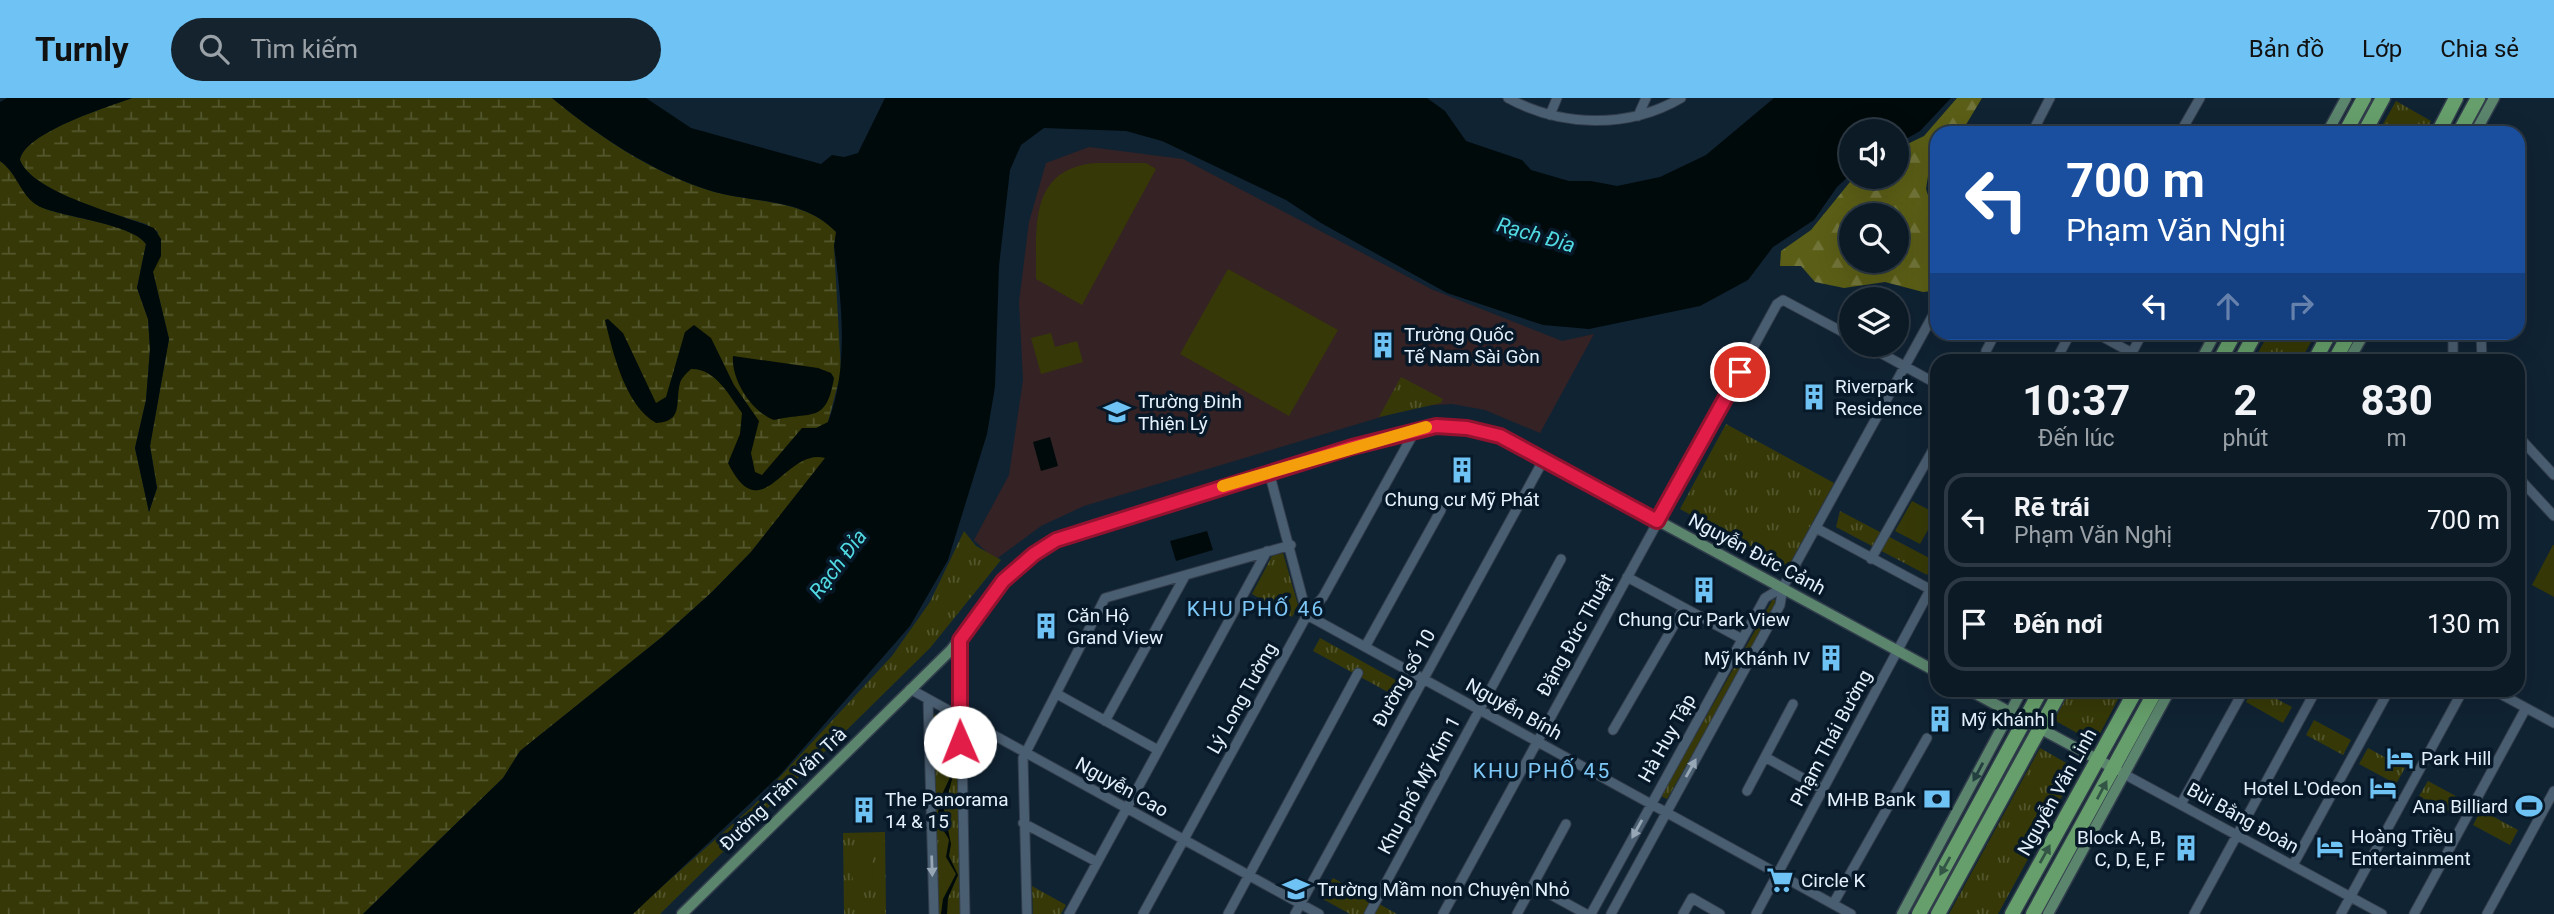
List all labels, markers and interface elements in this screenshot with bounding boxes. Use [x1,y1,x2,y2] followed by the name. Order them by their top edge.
[171,18,661,81] search box
[35,30,129,69] text: Turnly
[195,30,233,68] icon: search
[251,34,358,64] text: Tìm kiếm
[2249,35,2324,63] text: Bản đồ
[2362,35,2402,63] text: Lớp
[2440,35,2519,63] text: Chia sẻ
[1839,119,1909,357] map controls
[1839,119,1909,189] button: sound
[2066,152,2205,209] text: 700 m
[1951,154,2042,245] icon: left
[1839,203,1909,273] button: search
[2066,211,2286,249] text: Phạm Văn Nghị
[1494,212,1578,258] water label: Rạch Đỉa
[1839,287,1909,357] button: layers
[2136,287,2174,325] icon: left
[2209,287,2247,325] icon: ahead
[2282,287,2320,325] icon: right
[1404,323,1540,368] place label: Trường Quốc Tế Nam Sài Gòn
[1368,330,1398,360] building icon: Trường Quốc Tế Nam Sài Gòn
[1710,342,1770,402] pin
[1721,353,1759,391] icon: arrive
[1835,375,1923,420] place label: Riverpark Residence
[2022,376,2130,425] text: 10:37
[2233,376,2258,425] text: 2
[2361,376,2433,425] text: 830
[1799,382,1829,412] building icon: Riverpark Residence
[1138,390,1242,435] place label: Trường Đinh Thiện Lý
[1102,397,1132,427] school or university icon: Trường Đinh Thiện Lý
[2038,425,2114,452] text: Đến lúc
[2223,425,2268,452] text: phút
[2387,425,2407,452] text: m
[1447,455,1477,485] building icon: Chung cư Mỹ Phát
[1385,488,1539,511] place label: Chung cư Mỹ Phát
[2014,492,2090,522] text: Rẽ trái
[1955,501,1993,539] icon: left
[2427,505,2500,535] text: 700 m
[1685,508,1829,600] street label: Nguyễn Đức Cảnh
[2014,522,2172,549] text: Phạm Văn Nghị
[804,525,872,603] water label: Rạch Đỉa
[1532,570,1618,700] street label: Đặng Đức Thuật
[1689,575,1719,605] building icon: Chung Cư Park View
[1187,596,1325,621] district label: KHU PHỐ 46
[1067,604,1163,649] place label: Căn Hộ Grand View
[1955,605,1993,643] icon: arrive
[1618,608,1790,631] place label: Chung Cư Park View
[2014,609,2103,639] text: Đến nơi
[2427,609,2500,639] text: 130 m
[1031,611,1061,641] building icon: Căn Hộ Grand View
[1368,625,1440,731] street label: Đường số 10
[1202,638,1282,758] street label: Lý Long Tường
[1816,643,1846,673] building icon: Mỹ Khánh IV
[1704,647,1810,670] place label: Mỹ Khánh IV
[1785,666,1877,810] street label: Phạm Thái Bường
[1462,673,1566,745] street label: Nguyễn Bính
[1633,690,1701,786] street label: Hà Huy Tập
[1925,704,1955,734] building icon: Mỹ Khánh I
[923,705,997,779] position arrow
[1961,708,2055,731] place label: Mỹ Khánh I
[1373,712,1465,858] street label: Khu phố Mỹ Kim 1
[715,723,851,855] street label: Đường Trần Văn Trà
[2013,724,2101,860] street label: Nguyễn Văn Linh
[2385,743,2415,773] hotel icon: Park Hill
[2421,747,2491,770] place label: Park Hill
[1072,752,1172,822] street label: Nguyễn Cao
[1473,758,1611,783] district label: KHU PHỐ 45
[1685,758,1697,778] one-way arrow
[1972,762,1984,782] one-way arrow
[2368,773,2398,803] hotel icon: Hotel L'Odeon
[2243,777,2362,800] place label: Hotel L'Odeon
[2183,778,2303,858] street label: Bùi Bằng Đoàn
[2095,779,2107,799] one-way arrow
[1922,784,1952,814] bank icon: MHB Bank
[885,788,1009,833] place label: The Panorama 14 & 15
[1827,788,1916,811] place label: MHB Bank
[2514,791,2544,821] sports icon: Ana Billiard
[849,795,879,825] building icon: The Panorama 14 & 15
[2412,795,2508,818] place label: Ana Billiard
[1631,819,1643,839] one-way arrow
[2351,825,2471,870] place label: Hoàng Triều Entertainment
[2077,826,2165,871] place label: Block A, B, C, D, E, F
[2315,832,2345,862] hotel icon: Hoàng Triều Entertainment
[2171,833,2201,863] building icon: Block A, B, C, D, E, F
[2039,845,2051,864] one-way arrow
[927,855,938,877] one-way arrow
[1939,856,1951,876] one-way arrow
[1765,865,1795,895] supermarket icon: Circle K
[1801,869,1866,892] place label: Circle K
[1281,874,1311,904] school or university icon: Trường Mầm non Chuyện Nhỏ
[1317,878,1570,901] place label: Trường Mầm non Chuyện Nhỏ

